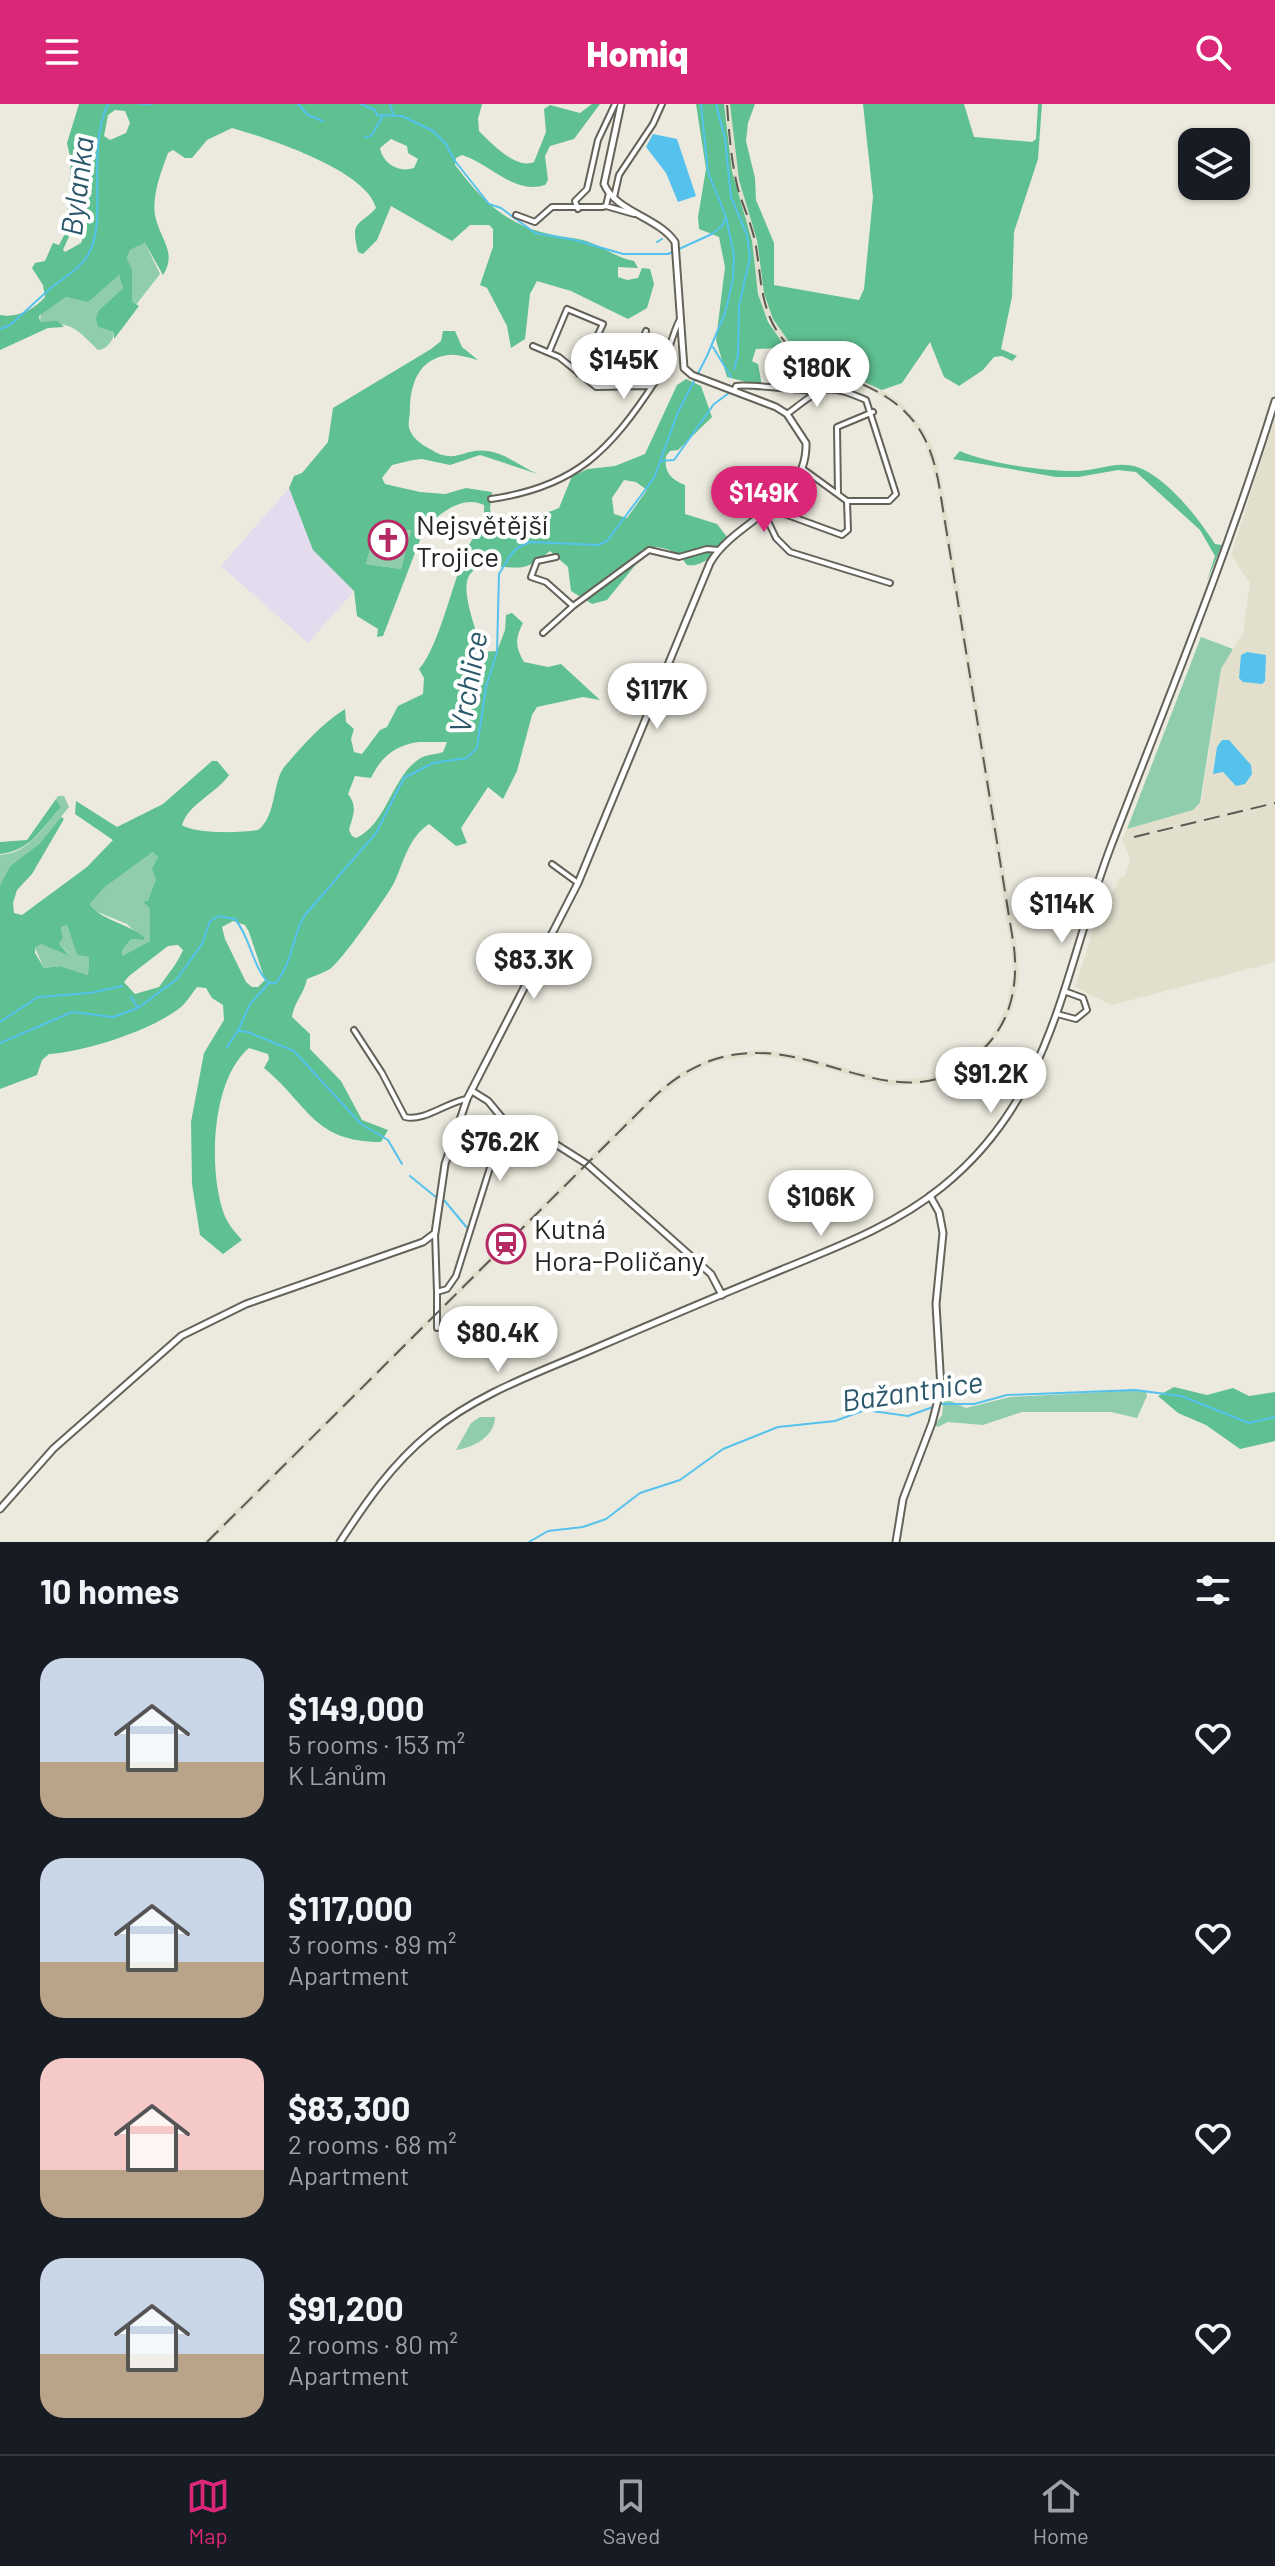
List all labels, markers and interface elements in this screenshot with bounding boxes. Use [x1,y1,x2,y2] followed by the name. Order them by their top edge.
[40,30,84,74] icon: menu
[1191,30,1235,74] icon: search
[586,31,689,74] text: Homiq
[1178,128,1250,200] map controls
[1178,128,1250,200] button: layers
[52,134,100,238] water label: Bylanka
[568,333,680,401] pin: $145K
[761,341,873,409] pin: $180K
[589,343,659,374] text: $145K
[782,351,852,382] text: $180K
[708,466,820,534] pin: $149K
[729,476,799,507] text: $149K
[416,507,548,573] place label: Nejsvětější Trojice
[367,519,409,561] church icon: Nejsvětější Trojice
[440,628,494,736] water label: Vrchlice
[601,663,713,731] pin: $117K
[626,673,688,704] text: $117K
[1006,877,1118,945] pin: $114K
[1029,887,1095,918] text: $114K
[469,933,599,1001] pin: $83.3K
[494,943,574,974] text: $83.3K
[926,1047,1056,1115] pin: $91.2K
[953,1057,1029,1088] text: $91.2K
[435,1115,565,1183] pin: $76.2K
[460,1125,540,1156] text: $76.2K
[765,1170,877,1238] pin: $106K
[786,1180,856,1211] text: $106K
[534,1211,705,1277] place label: Kutná Hora-Poličany
[485,1223,527,1265] station icon: Kutná Hora-Poličany
[433,1306,563,1374] pin: $80.4K
[457,1316,539,1347] text: $80.4K
[839,1362,985,1418] water label: Bažantnice
[1191,1568,1235,1612] icon: filters
[40,1570,179,1611] text: 10 homes
[288,1687,424,1728] text: $149,000
[104,1690,200,1786] icon: home
[1191,1716,1235,1760] icon: heart
[288,1728,465,1759] text: 5 rooms · 153 m²
[288,1759,387,1790] text: K Lánům
[288,1887,413,1928] text: $117,000
[104,1890,200,1986] icon: home
[1191,1916,1235,1960] icon: heart
[288,1928,456,1959] text: 3 rooms · 89 m²
[288,1959,409,1990] text: Apartment
[288,2087,410,2128] text: $83,300
[104,2090,200,2186] icon: home
[1191,2116,1235,2160] icon: heart
[288,2128,457,2159] text: 2 rooms · 68 m²
[288,2159,409,2190] text: Apartment
[288,2287,404,2328] text: $91,200
[104,2290,200,2386] icon: home
[1191,2316,1235,2360] icon: heart
[288,2328,458,2359] text: 2 rooms · 80 m²
[288,2359,409,2390] text: Apartment
[186,2474,230,2548] tab: Map
[603,2474,660,2548] tab: Saved
[1033,2474,1089,2548] tab: Home

